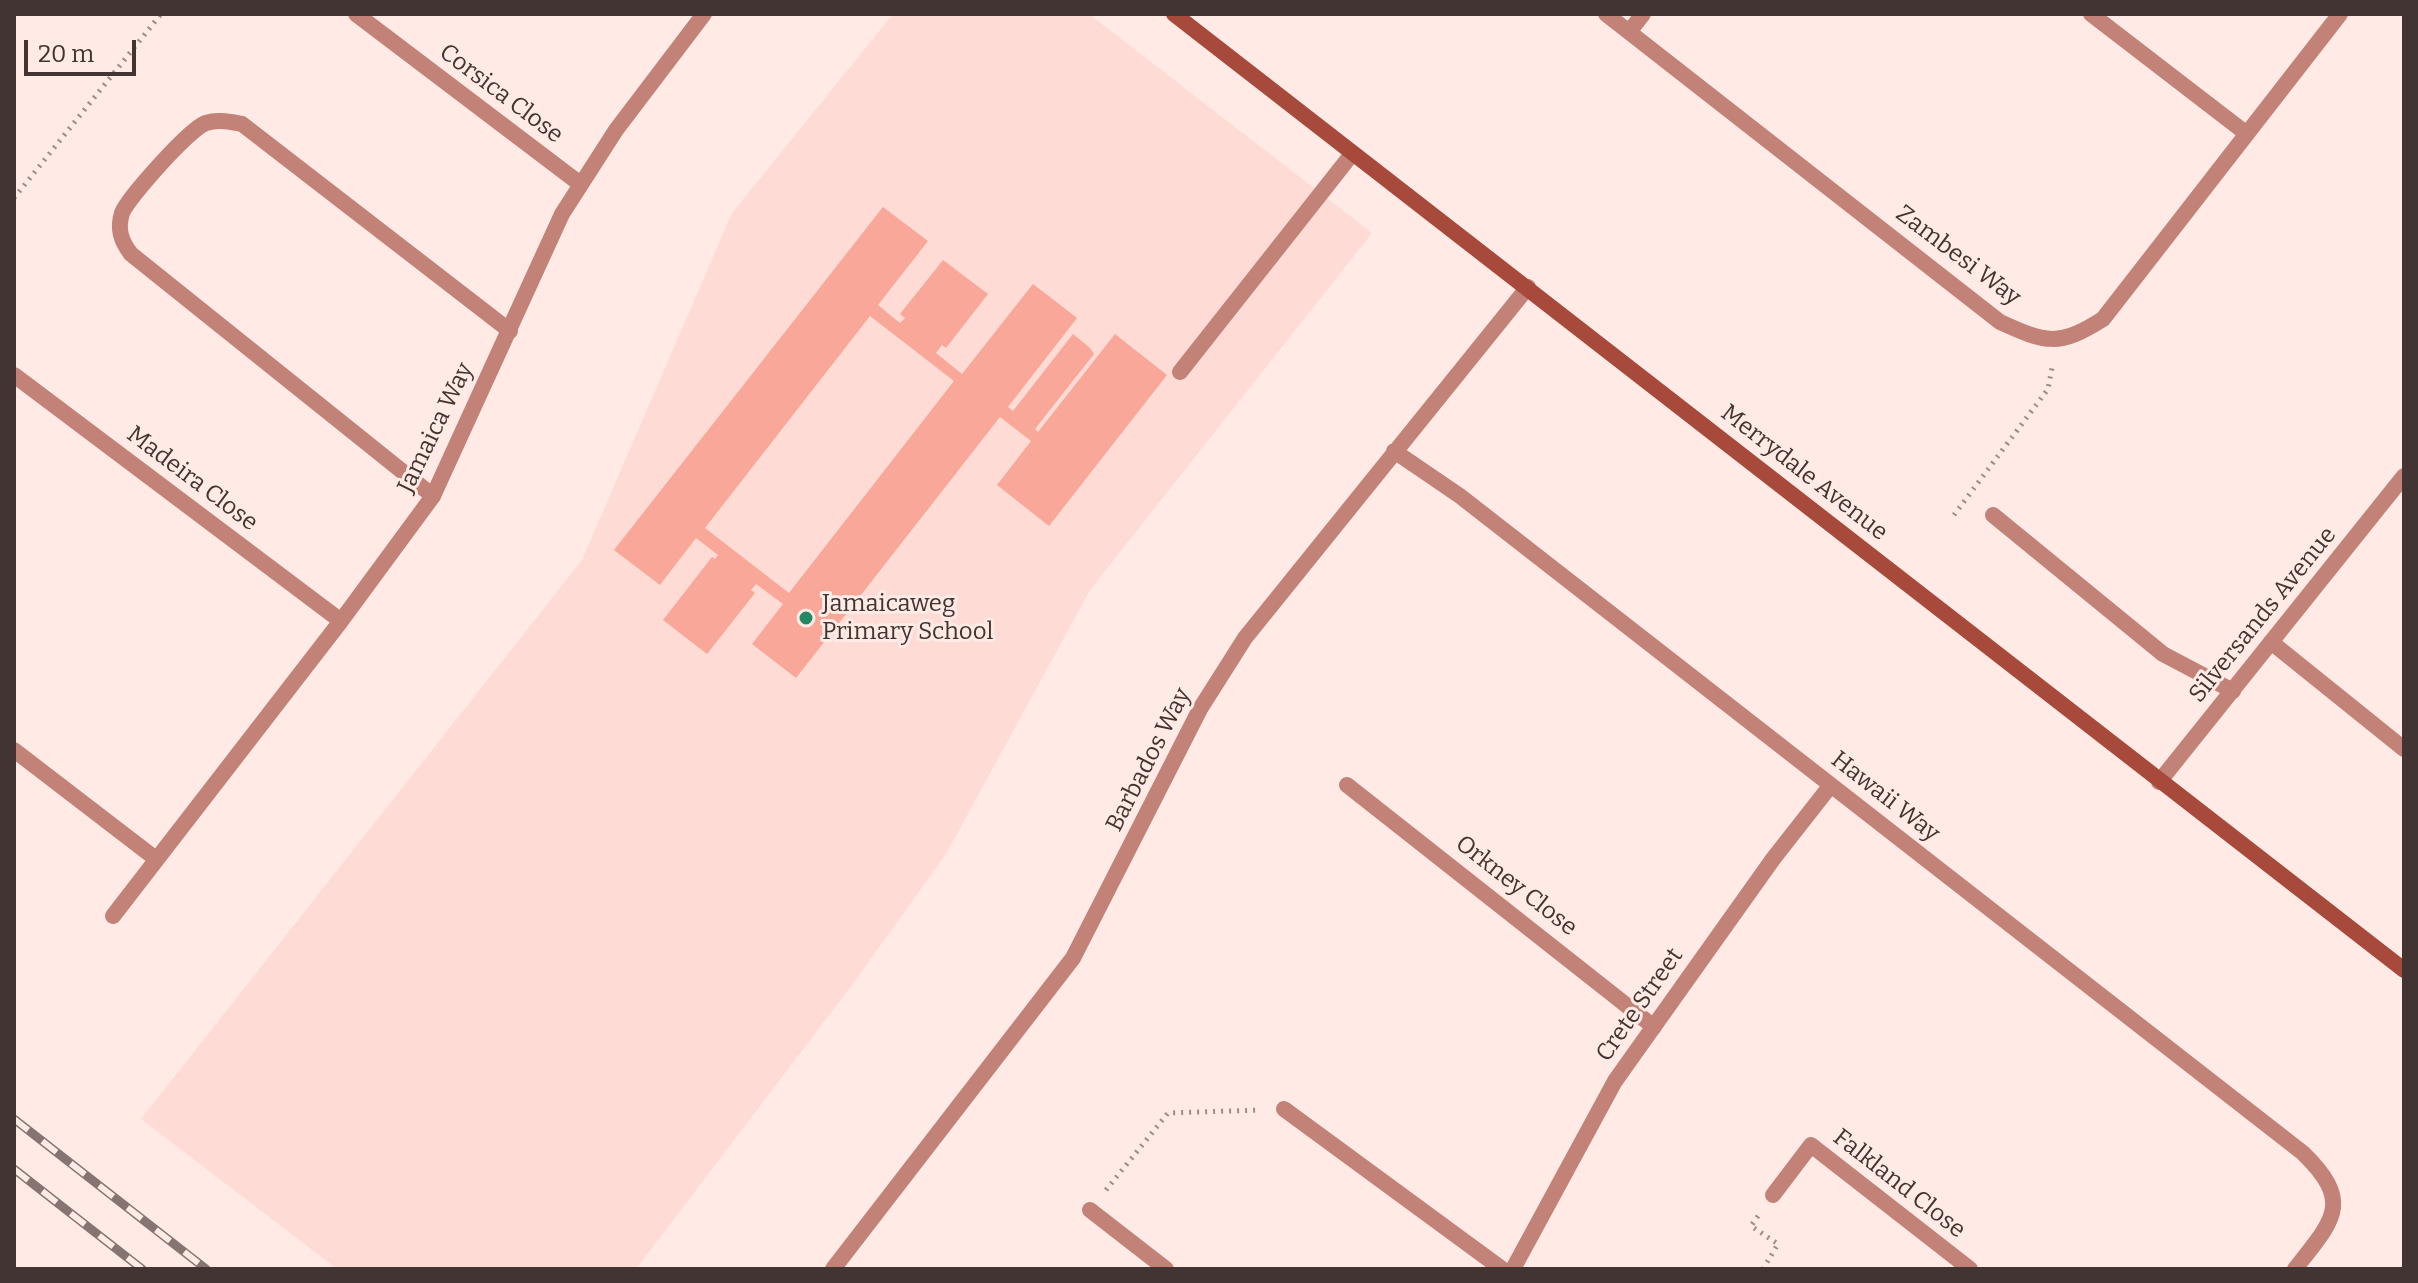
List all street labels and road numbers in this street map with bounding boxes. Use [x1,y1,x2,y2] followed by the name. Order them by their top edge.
[433,38,569,150] street label: Corsica Close
[1890,200,2026,312] street label: Zambesi Way
[392,358,480,498] street label: Jamaica Way
[1715,399,1893,547] street label: Merrydale Avenue
[121,420,263,538] street label: Madeira Close
[2183,521,2343,709] street label: Silversands Avenue
[1100,683,1198,837] street label: Barbados Way
[1825,746,1945,848] street label: Hawaii Way
[1450,830,1582,942] street label: Orkney Close
[1590,943,1690,1067] street label: Crete Street
[1827,1123,1971,1245] street label: Falkland Close

